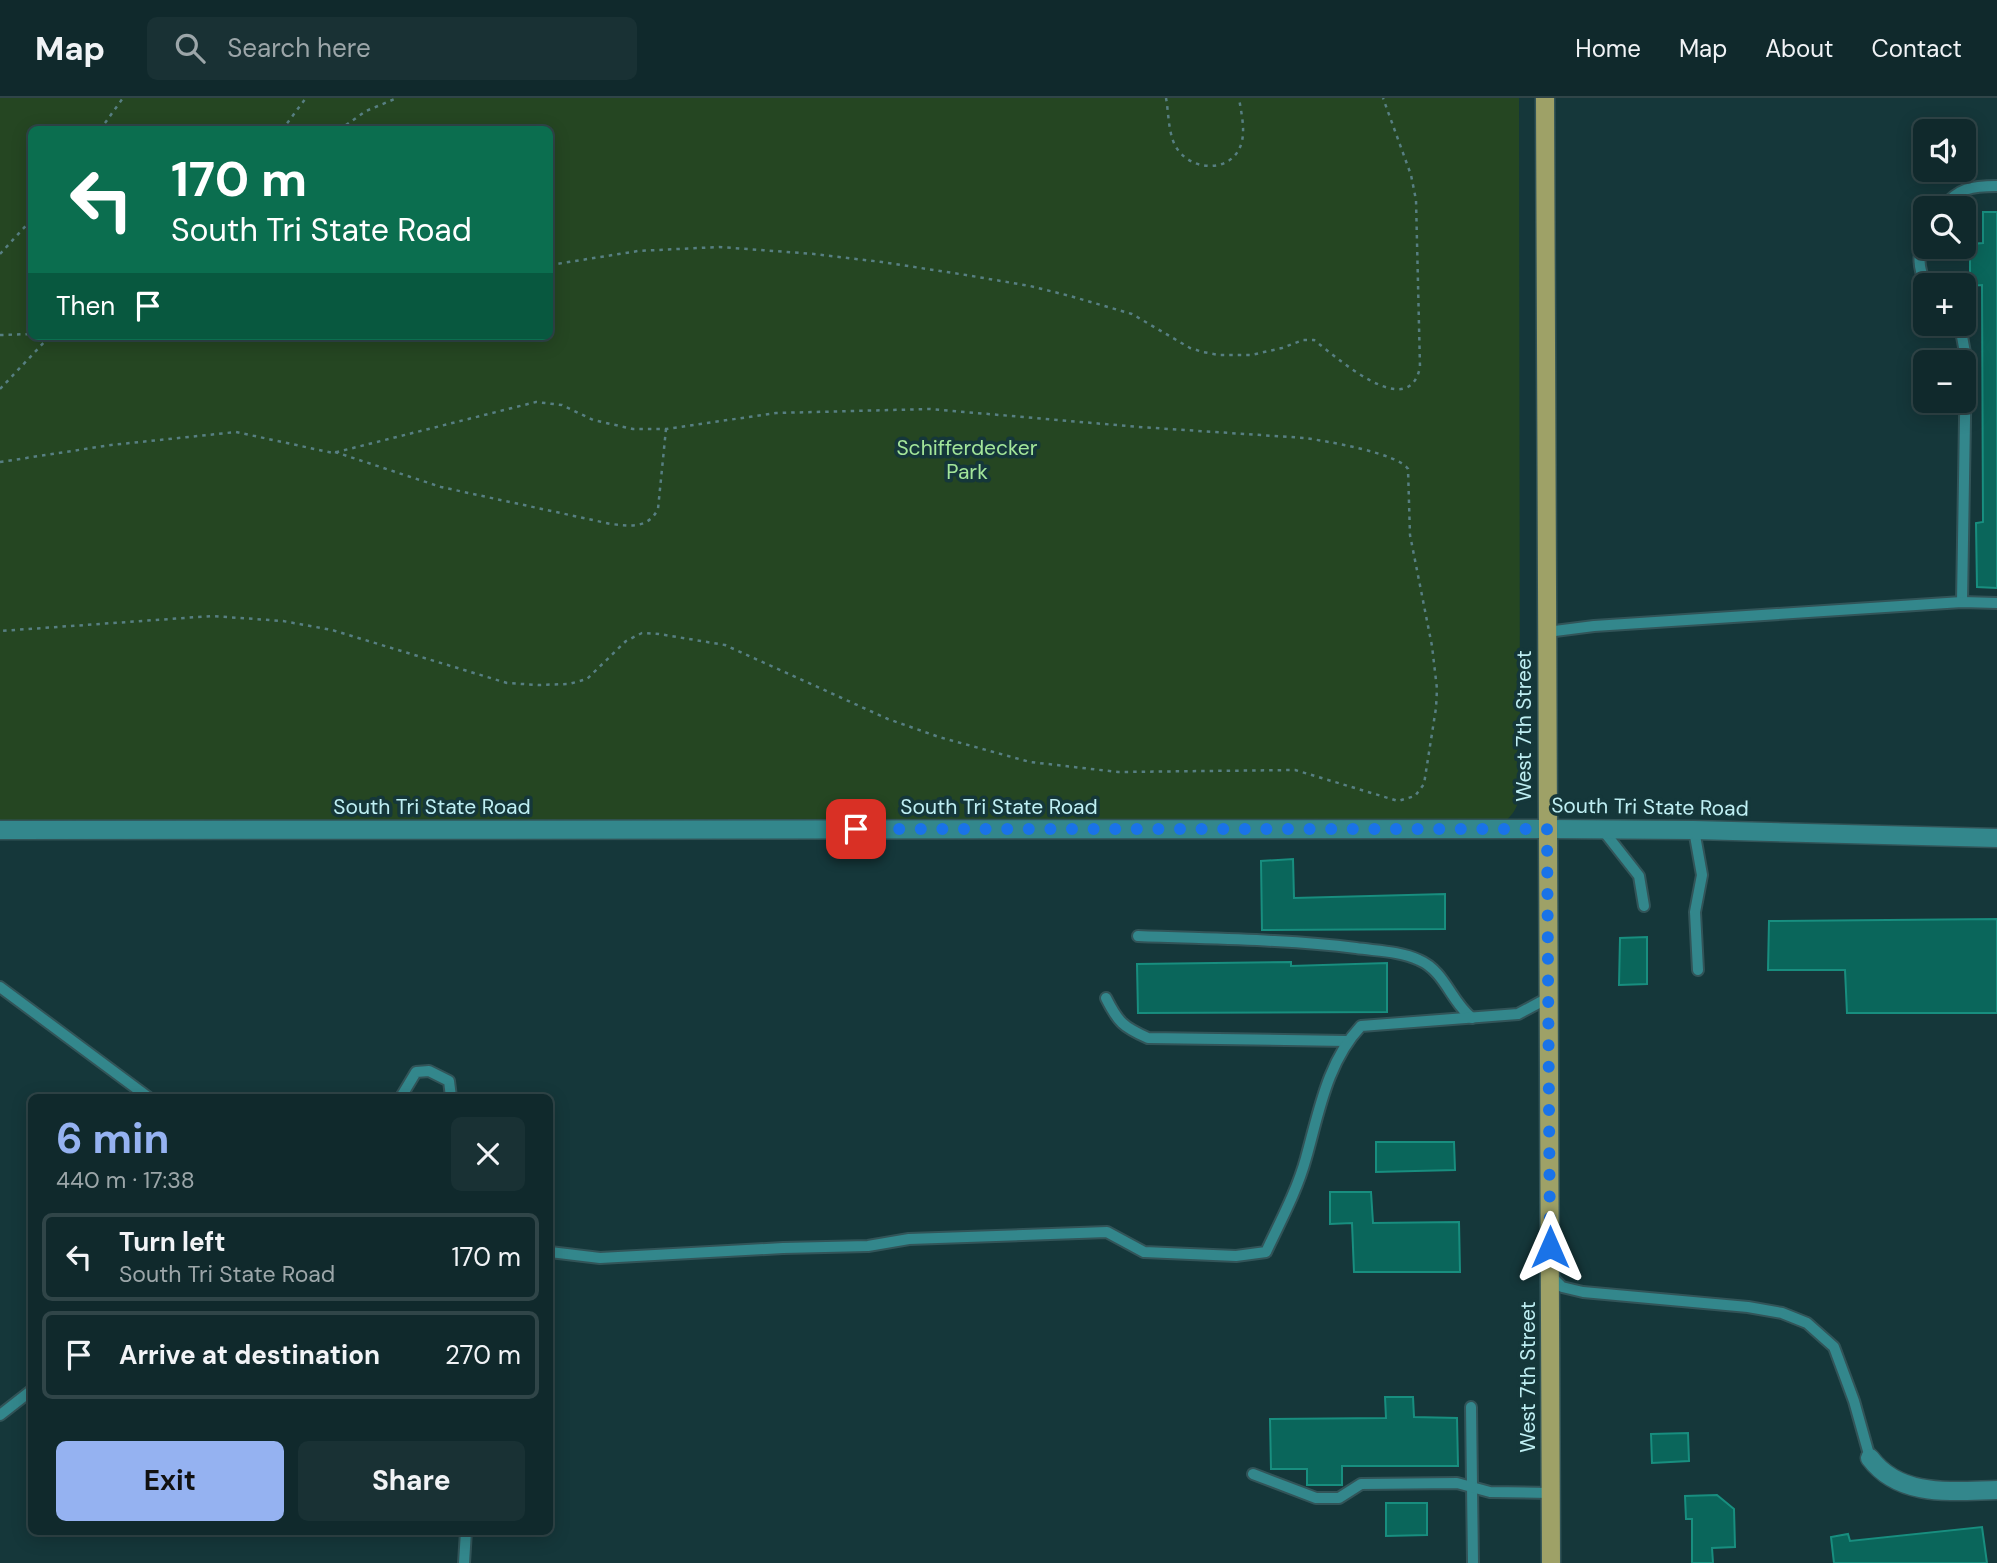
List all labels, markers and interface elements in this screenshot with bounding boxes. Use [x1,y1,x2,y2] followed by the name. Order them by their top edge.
[147,17,637,80] search box
[35,27,105,70] text: Map
[171,29,209,67] icon: search
[227,31,371,65] text: Search here
[1575,33,1641,64] text: Home
[1679,33,1727,64] text: Map
[1765,33,1834,64] text: About
[1872,33,1962,64] text: Contact
[1913,119,1976,413] map controls
[1913,119,1976,182] button: sound
[171,147,307,211] text: 170 m
[56,154,147,245] icon: left
[1913,196,1976,259] button: search
[171,209,472,251] text: South Tri State Road
[1913,273,1976,336] button: +
[129,287,167,325] icon: arrive
[56,289,115,323] text: Then
[1913,350,1976,413] button: −
[896,434,1038,486] park label: Schifferdecker Park
[1510,650,1538,802] street label: West 7th Street
[1551,791,1749,823] street label: South Tri State Road
[333,793,531,821] street label: South Tri State Road
[900,793,1098,821] street label: South Tri State Road
[826,799,886,859] pin
[837,810,875,848] icon: arrive
[56,1111,169,1166] text: 6 min
[451,1117,525,1191] button: close
[56,1165,195,1195] text: 440 m · 17:38
[1513,1210,1587,1284] position arrow
[119,1225,226,1259] text: Turn left
[60,1238,98,1276] icon: left
[452,1240,521,1274] text: 170 m
[119,1259,335,1289] text: South Tri State Road
[1514,1301,1542,1453] street label: West 7th Street
[60,1336,98,1374] icon: arrive
[119,1338,380,1372] text: Arrive at destination
[445,1338,521,1372] text: 270 m
[56,1441,284,1521] button: Exit
[298,1441,525,1521] button: Share

